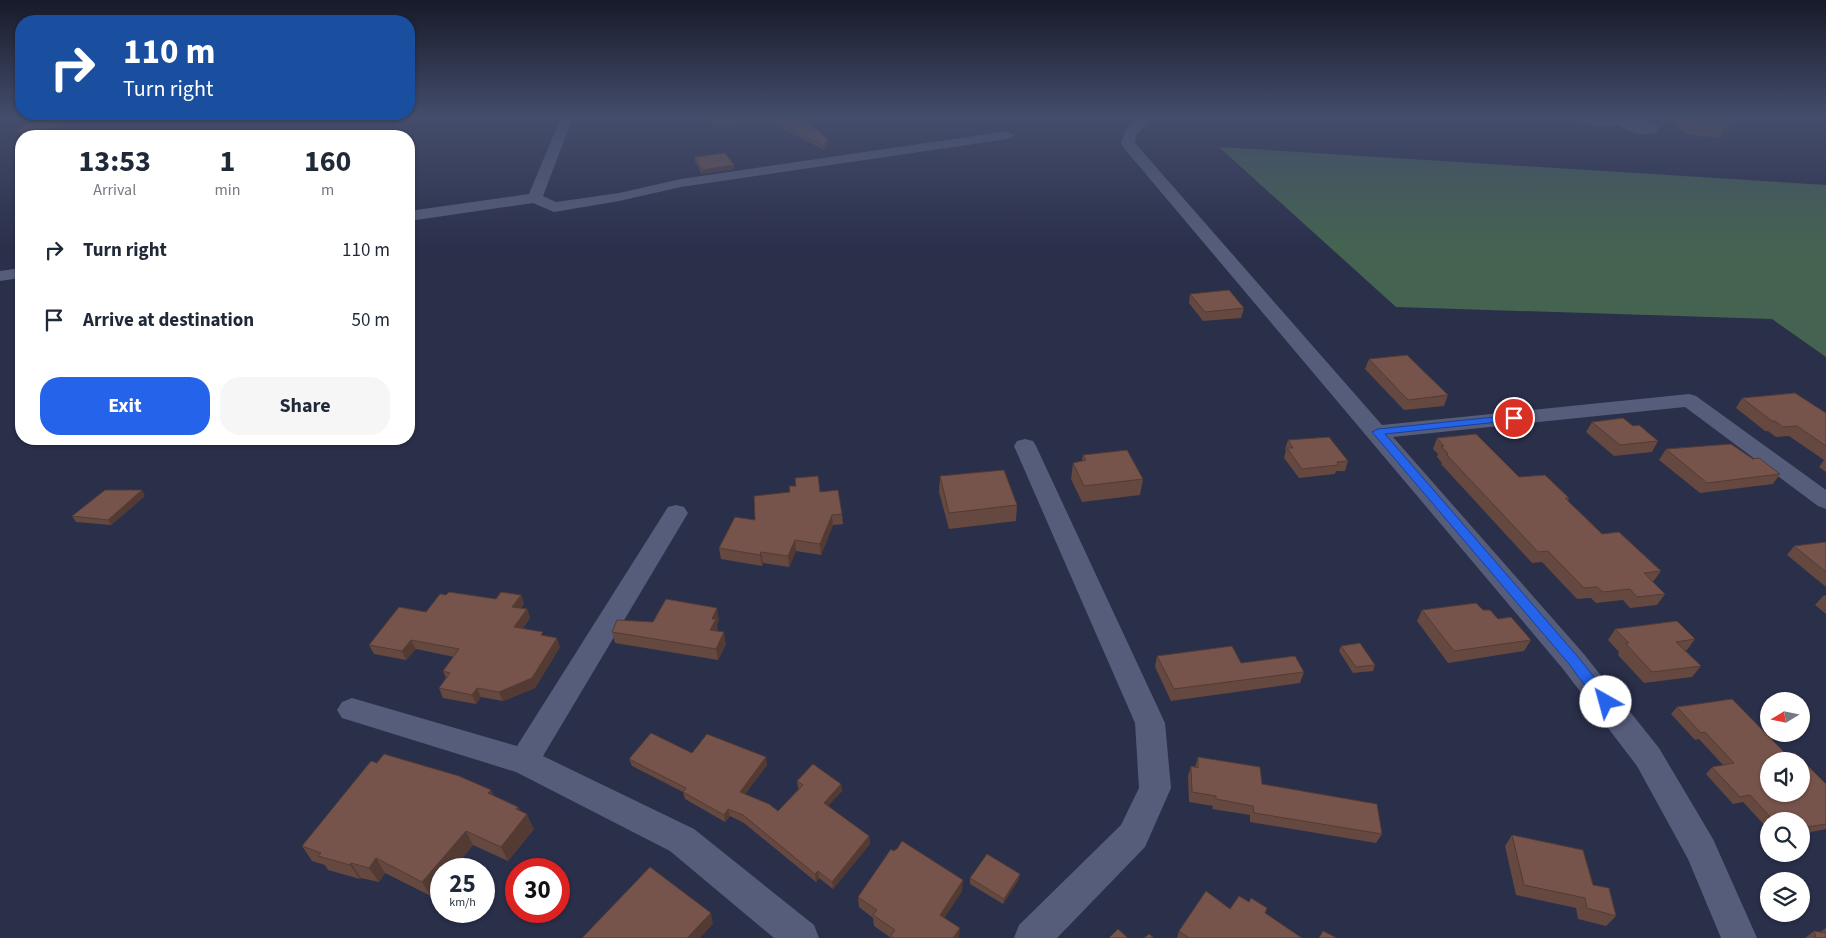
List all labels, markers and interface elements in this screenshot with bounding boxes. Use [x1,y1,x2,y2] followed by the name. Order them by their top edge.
[123,27,215,77] text: 110 m
[40,35,105,100] icon: right
[123,73,213,105] text: Turn right
[79,140,151,183] text: 13:53
[219,140,235,183] text: 1
[304,140,351,183] text: 160
[93,179,136,201] text: Arrival
[214,179,240,201] text: min
[321,179,334,201] text: m
[40,236,68,264] icon: right
[83,237,167,264] text: Turn right
[342,237,390,264] text: 110 m
[40,306,68,334] icon: arrive
[83,307,254,334] text: Arrive at destination
[352,307,390,334] text: 50 m
[40,377,210,435] button: Exit
[220,377,390,435] button: Share
[1493,397,1535,439] pin
[1500,404,1528,432] icon: arrive
[1579,675,1631,727] position arrow
[1760,692,1810,742] north arrow
[1760,692,1810,922] map controls
[1760,752,1810,802] button: sound
[1760,812,1810,862] button: search
[505,858,570,923] speed limit sign: 30
[449,866,476,902] text: 25
[1760,872,1810,922] button: layers
[449,894,476,911] text: km/h

